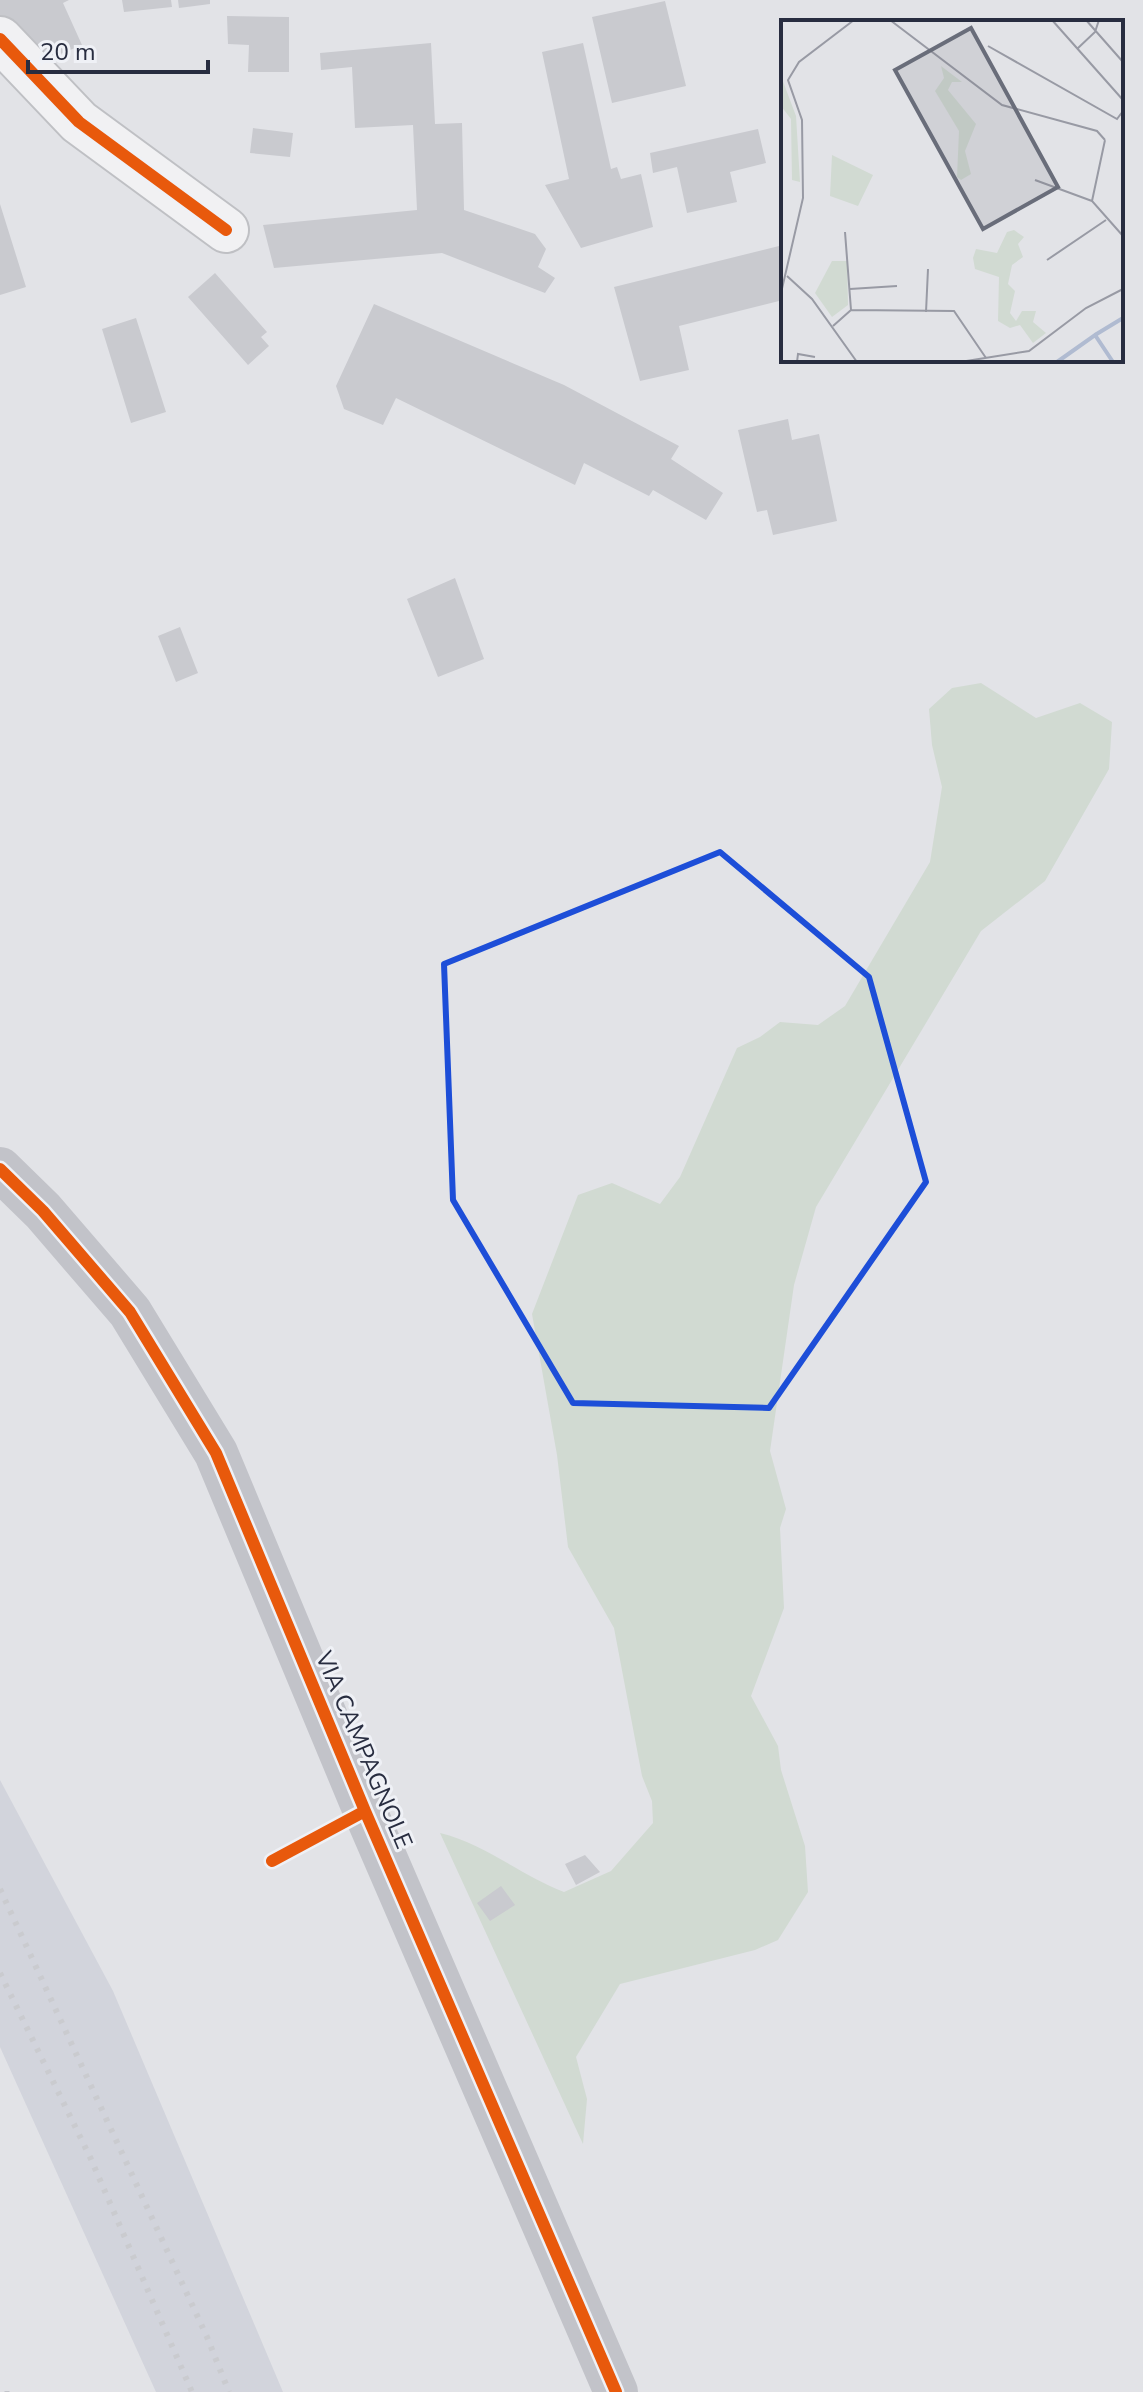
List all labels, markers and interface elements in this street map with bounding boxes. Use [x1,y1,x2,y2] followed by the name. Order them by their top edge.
[781,20,1123,362] inset map
[28,24,208,74] scale bar
[40,36,96,68] text: 20 m
[308,1646,420,1854] street label: VIA CAMPAGNOLE

